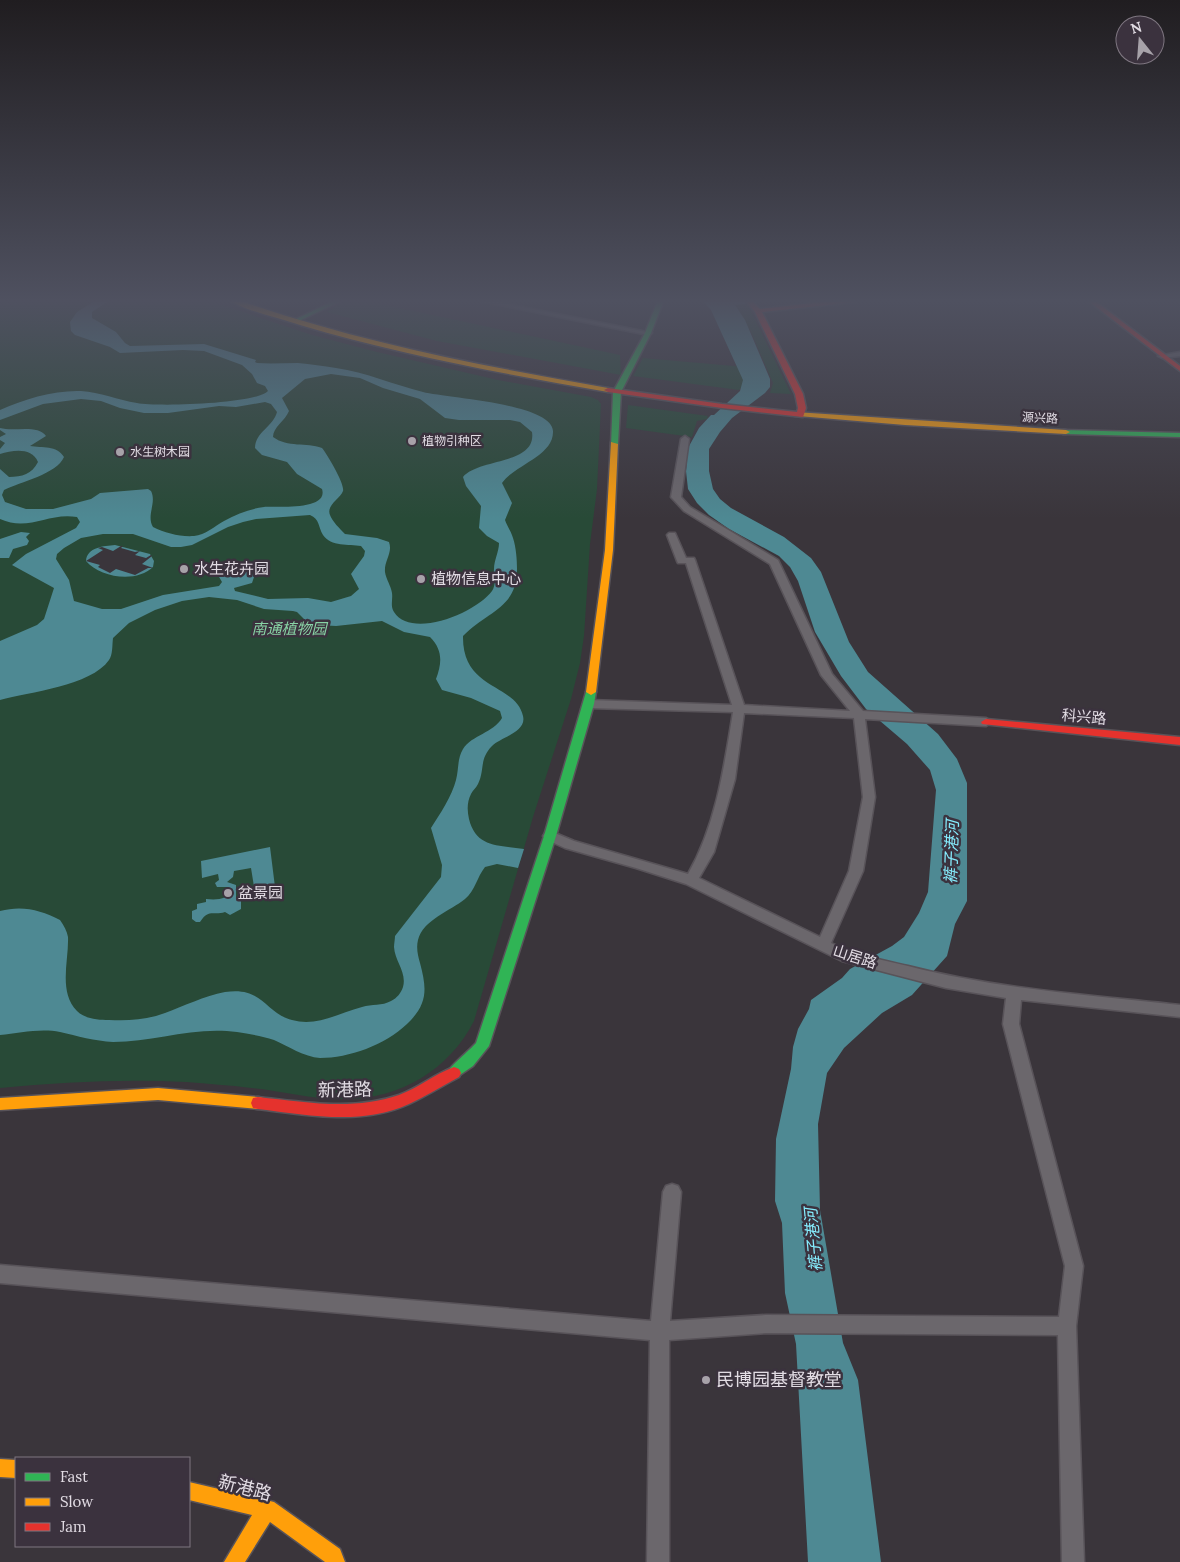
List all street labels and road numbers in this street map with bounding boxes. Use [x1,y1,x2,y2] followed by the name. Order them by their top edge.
[1022,409,1058,426] street label: 源兴路
[1061,705,1107,728] street label: 科兴路
[831,941,879,973] street label: 山居路
[318,1078,372,1101] street label: 新港路
[216,1469,274,1506] street label: 新港路

